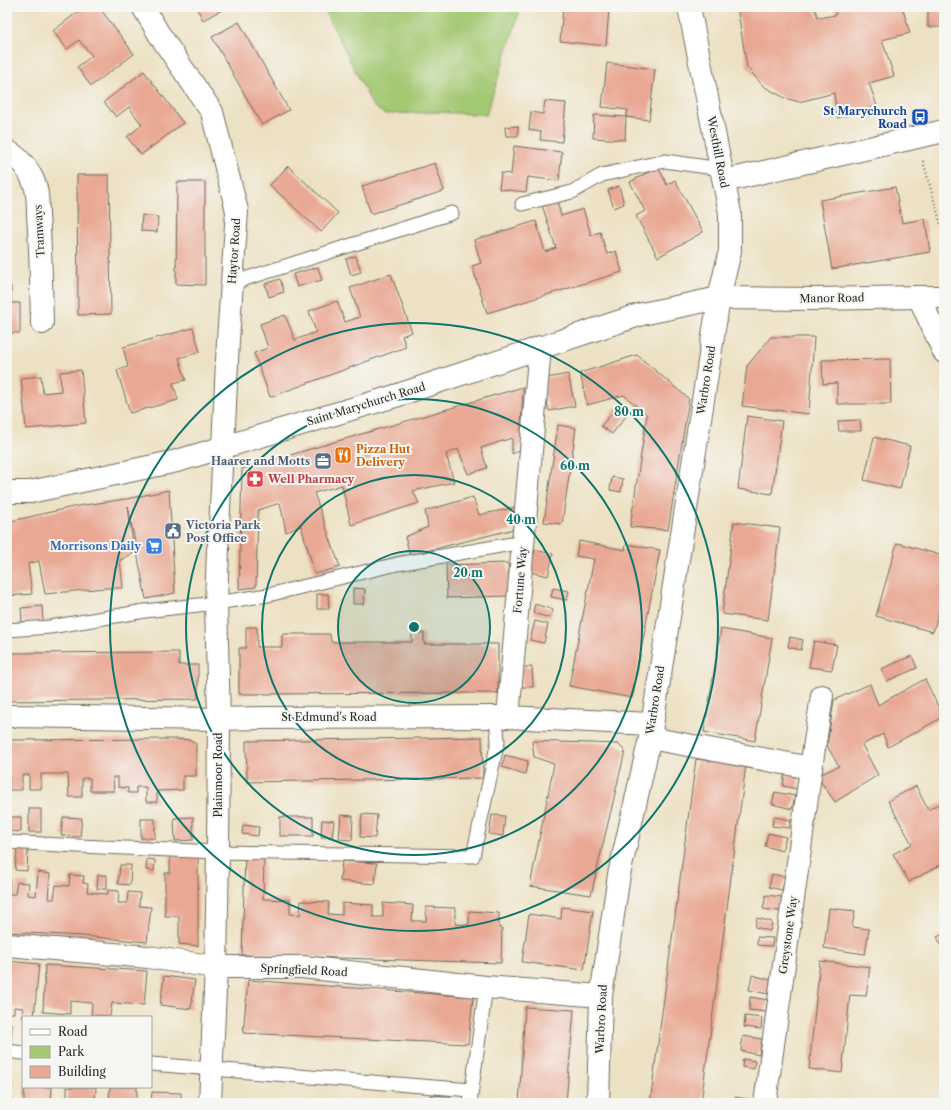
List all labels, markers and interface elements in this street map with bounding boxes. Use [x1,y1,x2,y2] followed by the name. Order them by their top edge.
[823,104,908,131] place label: St Marychurch Road
[910,107,930,127] bus stop icon: St Marychurch Road
[704,114,732,189] street label: Westhill Road
[31,204,47,258] street label: Tramways
[225,217,243,284] street label: Haytor Road
[799,290,865,306] street label: Manor Road
[693,344,718,416] street label: Warbro Road
[305,379,427,429] street label: Saint Marychurch Road
[614,404,644,419] text: 80 m
[356,442,411,469] place label: Pizza Hut Delivery
[333,445,353,465] restaurant icon: Pizza Hut Delivery
[313,451,333,471] office icon: Haarer and Motts
[211,454,310,468] place label: Haarer and Motts
[560,458,590,473] text: 60 m
[245,469,265,489] pharmacy icon: Well Pharmacy
[267,472,354,486] place label: Well Pharmacy
[506,512,536,527] text: 40 m
[185,518,261,545] place label: Victoria Park Post Office
[163,521,183,541] public building icon: Victoria Park Post Office
[144,536,164,556] supermarket icon: Morrisons Daily
[50,539,141,553] place label: Morrisons Daily
[510,545,530,614] street label: Fortune Way
[453,565,483,580] text: 20 m
[407,620,421,634] centre of rings
[642,664,667,736] street label: Warbro Road
[281,710,377,724] street label: St Edmund's Road
[211,732,225,817] street label: Plainmoor Road
[776,894,801,975] street label: Greystone Way
[260,961,348,979] street label: Springfield Road
[592,984,610,1055] street label: Warbro Road
[22,1016,152,1088] legend
[58,1024,88,1039] text: Road
[58,1044,85,1059] text: Park
[58,1064,106,1079] text: Building

